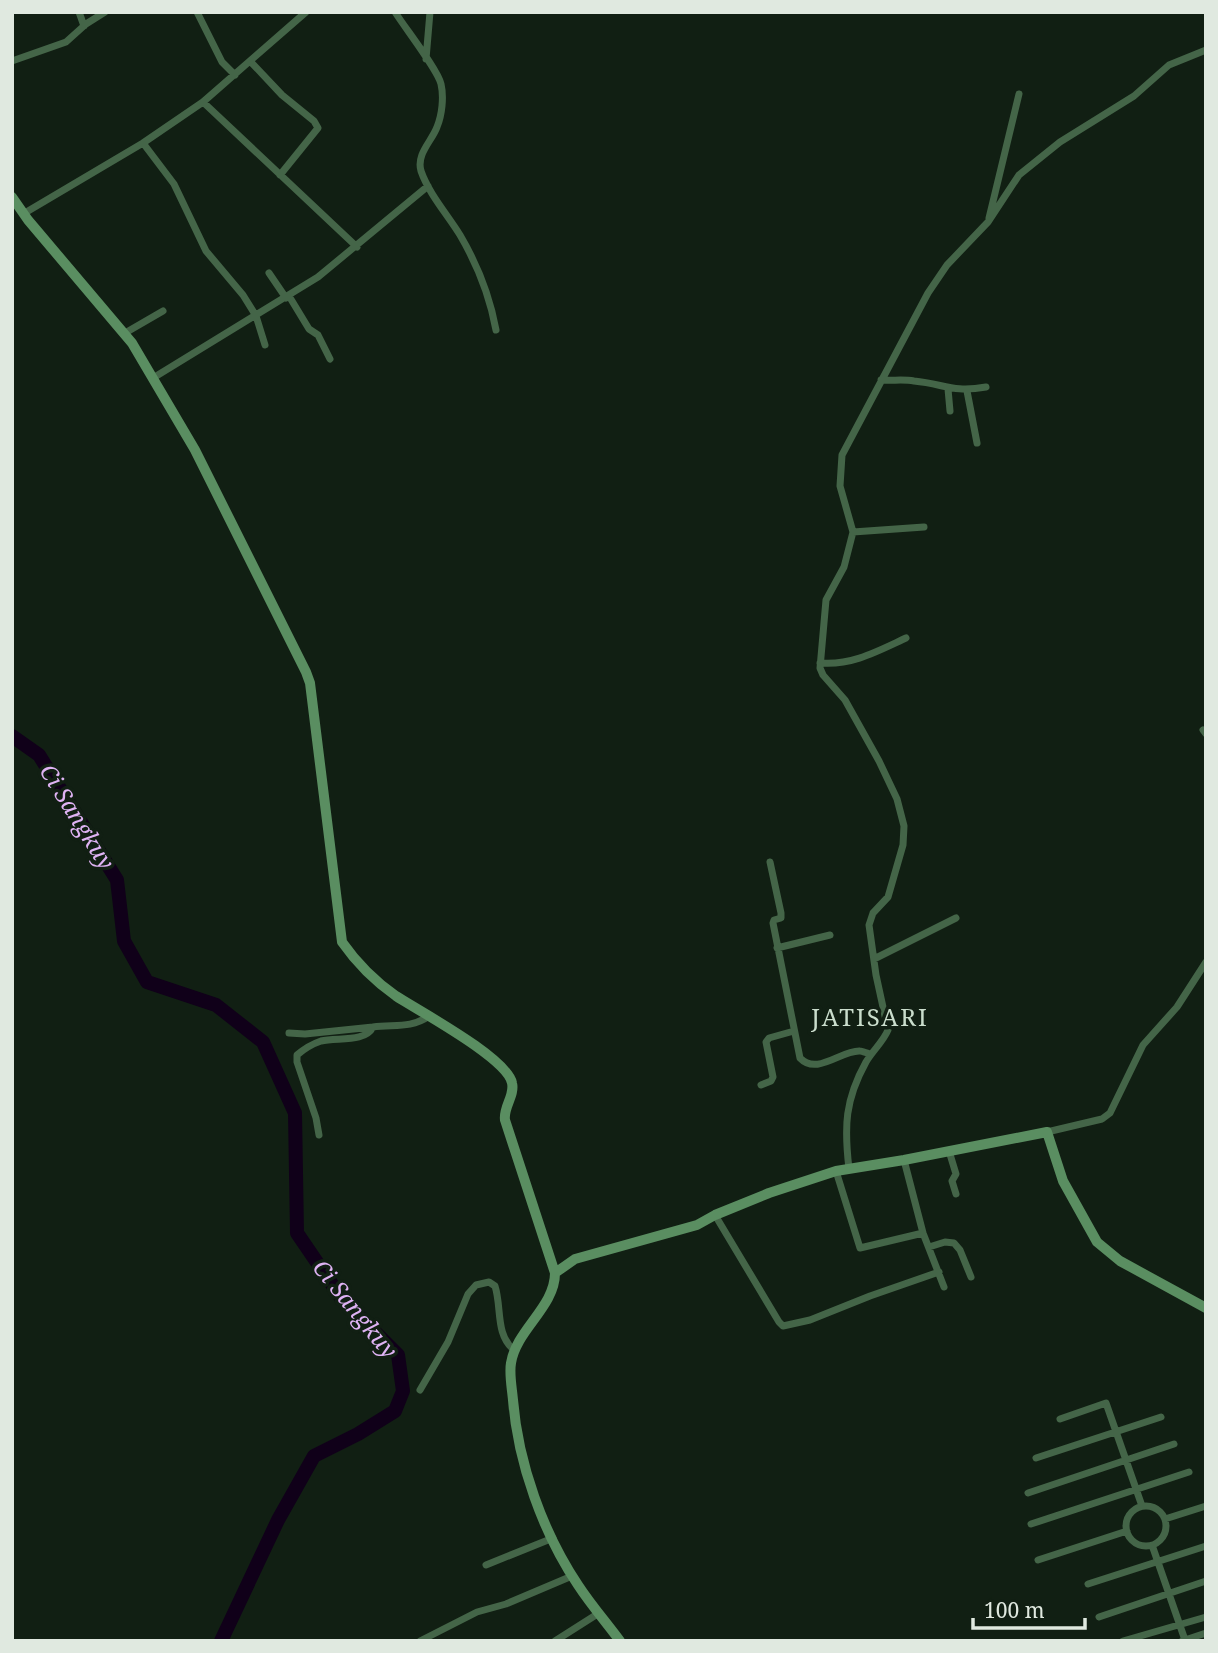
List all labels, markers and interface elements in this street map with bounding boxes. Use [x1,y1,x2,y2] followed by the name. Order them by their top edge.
[33,758,123,875] water label: Ci Sangkuy
[810,1000,929,1033] district label: JATISARI
[306,1252,406,1365] water label: Ci Sangkuy
[973,1586,1085,1630] scale bar
[984,1596,1045,1624] text: 100 m

